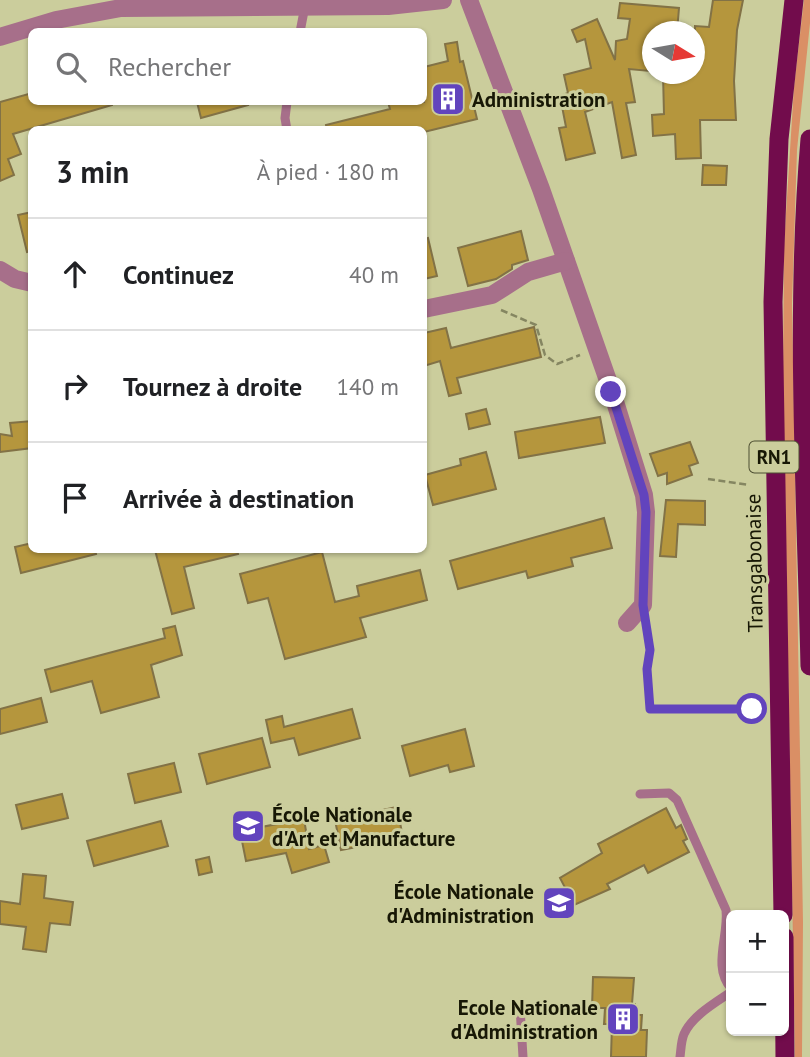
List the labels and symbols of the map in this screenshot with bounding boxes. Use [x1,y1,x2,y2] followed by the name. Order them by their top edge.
[642,21,705,84] north arrow
[429,80,467,118] building icon: Administration
[472,86,605,113] place label: Administration
[595,376,626,407] route end
[750,442,798,472] road number: RN1
[739,493,769,633] street label: Transgabonaise
[736,693,767,724] route start
[272,801,456,852] place label: École Nationale d'Art et Manufacture
[229,807,267,845] school or university icon: École Nationale d'Art et Manufacture
[387,878,534,929] place label: École Nationale d'Administration
[540,884,578,922] school or university icon: École Nationale d'Administration
[451,994,598,1045] place label: Ecole Nationale d'Administration
[604,1000,642,1038] building icon: Ecole Nationale d'Administration

